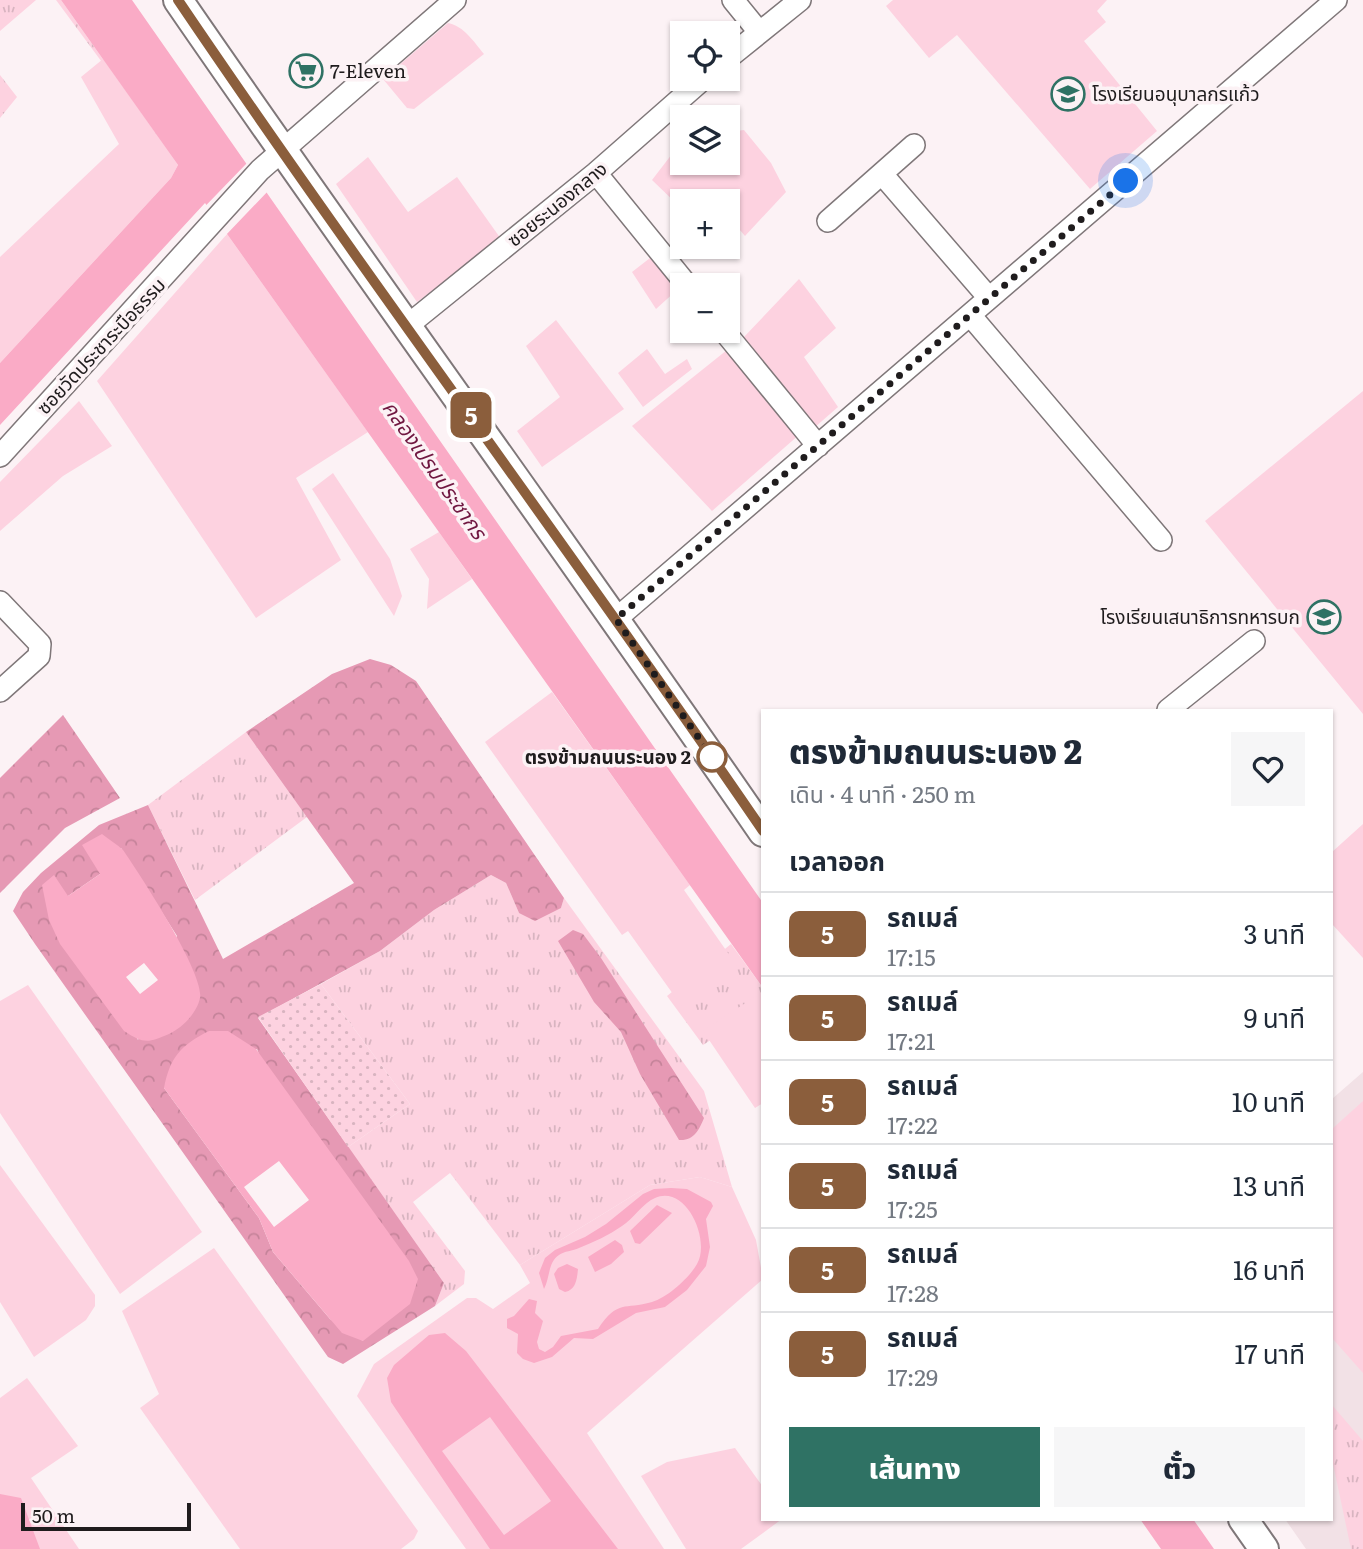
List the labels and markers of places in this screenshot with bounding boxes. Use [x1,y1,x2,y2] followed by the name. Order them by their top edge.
[287,52,325,90] supermarket icon: 7-Eleven
[330,56,406,84] place label: 7-Eleven
[1049,75,1087,113] school or university icon: โรงเรียนอนุบาลกรแก้ว
[1092,79,1260,107] place label: โรงเรียนอนุบาลกรแก้ว
[1305,598,1343,636] school or university icon: โรงเรียนเสนาธิการทหารบก
[1100,602,1300,630] place label: โรงเรียนเสนาธิการทหารบก
[525,742,691,770] place label: ตรงข้ามถนนระนอง 2
[697,742,727,772] marker: ตรงข้ามถนนระนอง 2

